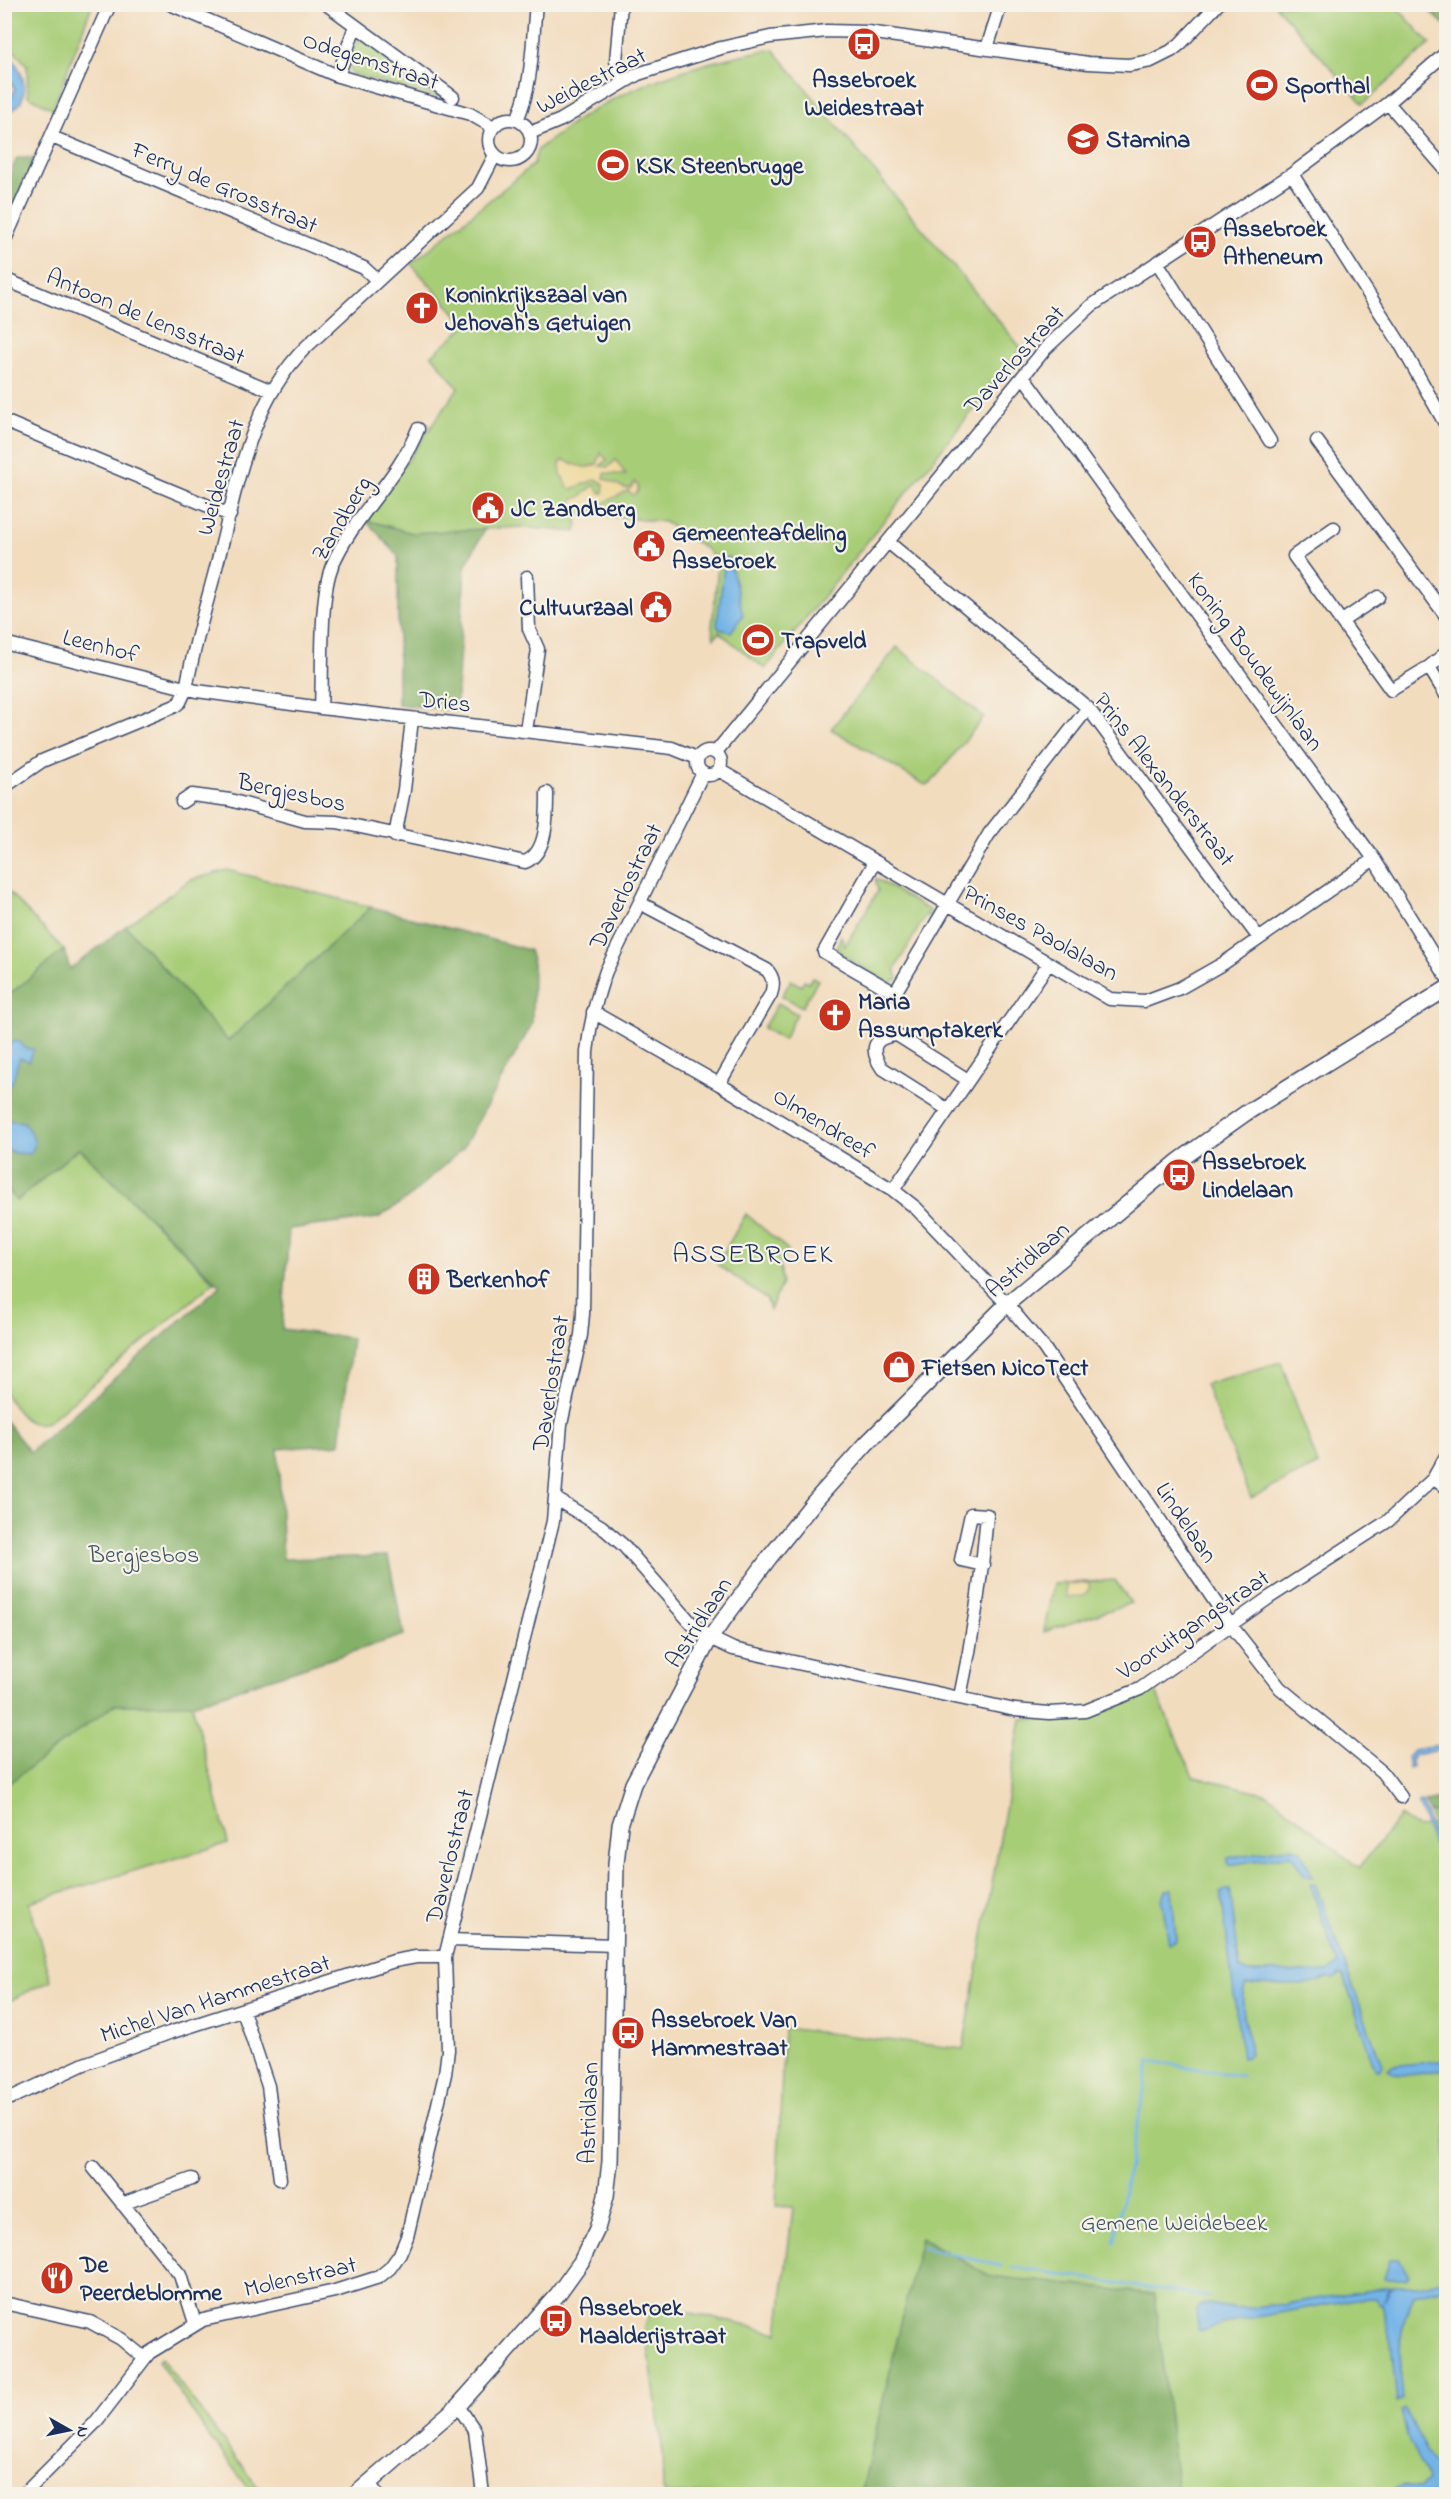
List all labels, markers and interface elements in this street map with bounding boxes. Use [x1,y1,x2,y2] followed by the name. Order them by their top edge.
[297,24,443,101] street label: Odegemstraat
[846,26,882,62] bus stop icon: Assebroek Weidestraat
[531,39,653,125] street label: Weidestraat
[804,64,925,127] place label: Assebroek Weidestraat
[1244,67,1280,103] sports icon: Sporthal
[1285,70,1370,105] place label: Sporthal
[1065,121,1101,157] school or university icon: Stamina
[1106,124,1190,159] place label: Stamina
[124,134,323,245] street label: Ferry de Grosstraat
[595,147,631,183] sports icon: KSK Steenbrugge
[636,150,805,186] place label: KSK Steenbrugge
[1223,213,1327,276] place label: Assebroek Atheneum
[1182,224,1218,260] bus stop icon: Assebroek Atheneum
[40,261,250,376] street label: Antoon de Lensstraat
[445,279,631,343] place label: Koninkrijkszaal van Jehovah's Getuigen
[404,290,440,326] church icon: Koninkrijkszaal van Jehovah's Getuigen
[956,298,1075,424] street label: Daverlostraat
[189,415,256,540] street label: Weidestraat
[304,470,382,568] street label: Zandberg
[470,490,506,526] public building icon: JC Zandberg
[511,493,636,529] place label: JC Zandberg
[672,517,847,580] place label: Gemeenteafdeling Assebroek
[631,528,667,564] public building icon: Gemeenteafdeling Assebroek
[1177,566,1331,759] street label: Koning Boudewijnlaan
[638,589,674,625] public building icon: Cultuurzaal
[519,592,633,627] place label: Cultuurzaal
[59,621,143,674] street label: Leenhof
[740,622,776,658] sports icon: Trapveld
[781,625,867,660] place label: Trapveld
[416,683,473,724] street label: Dries
[1084,686,1242,875] street label: Prins Alexanderstraat
[233,766,349,823] street label: Bergjesbos
[581,818,673,957] street label: Daverlostraat
[956,877,1124,991] street label: Prinses Paolalaan
[858,986,1003,1049] place label: Maria Assumptakerk
[817,997,853,1033] church icon: Maria Assumptakerk
[765,1080,881,1171] street label: Olmendreef
[1202,1146,1306,1209] place label: Assebroek Lindelaan
[1161,1157,1197,1193] bus stop icon: Assebroek Lindelaan
[979,1214,1079,1308] street label: Astridlaan
[672,1236,834,1275] district label: ASSEBROEK
[406,1261,442,1297] building icon: Berkenhof
[446,1264,550,1299] place label: Berkenhof
[524,1313,580,1455] street label: Daverlostraat
[881,1349,917,1385] shop icon: Fietsen NicoTect
[921,1352,1089,1387] place label: Fietsen NicoTect
[1145,1476,1225,1571] street label: Lindelaan
[88,1539,199,1574] park label: Bergjesbos
[1110,1562,1278,1691] street label: Vooruitgangstraat
[658,1571,743,1676] street label: Astridlaan
[418,1786,485,1928] street label: Daverlostraat
[96,1947,336,2054] street label: Michel Van Hammestraat
[651,2004,797,2067] place label: Assebroek Van Hammestraat
[610,2015,646,2051] bus stop icon: Assebroek Van Hammestraat
[571,2061,610,2165] street label: Astridlaan
[1081,2207,1268,2242] park label: Gemene Weidebeek
[241,2248,360,2308] street label: Molenstraat
[79,2249,223,2312] place label: De Peerdeblomme
[39,2260,75,2296] restaurant icon: De Peerdeblomme
[579,2292,727,2355] place label: Assebroek Maalderijstraat
[538,2303,574,2339] bus stop icon: Assebroek Maalderijstraat
[39,2400,99,2460] north arrow
[69,2425,95,2439] text: N

